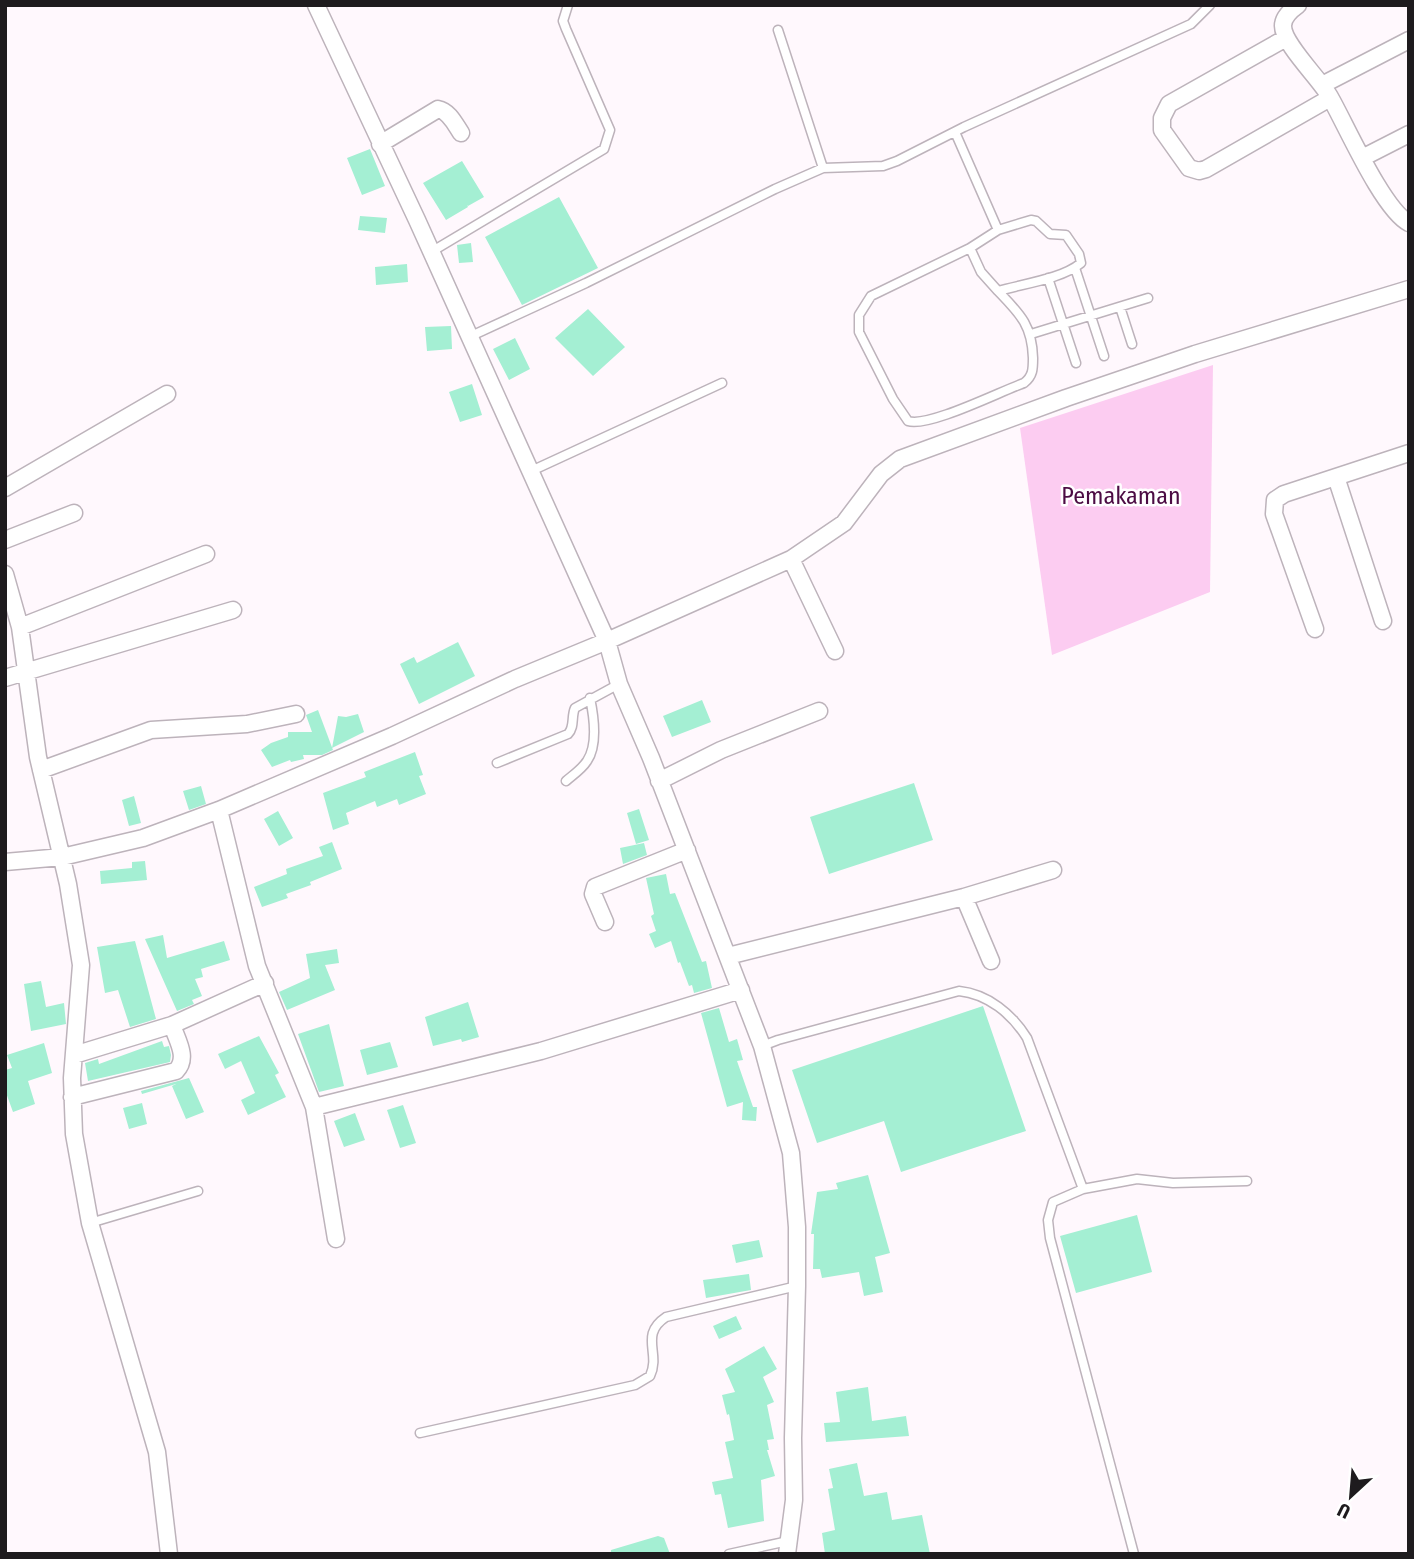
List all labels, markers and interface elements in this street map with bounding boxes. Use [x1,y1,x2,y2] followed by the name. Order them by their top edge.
[1061,482,1181,510] park label: Pemakaman
[1316,1461,1386,1531] north arrow
[1334,1498,1354,1524] text: U

